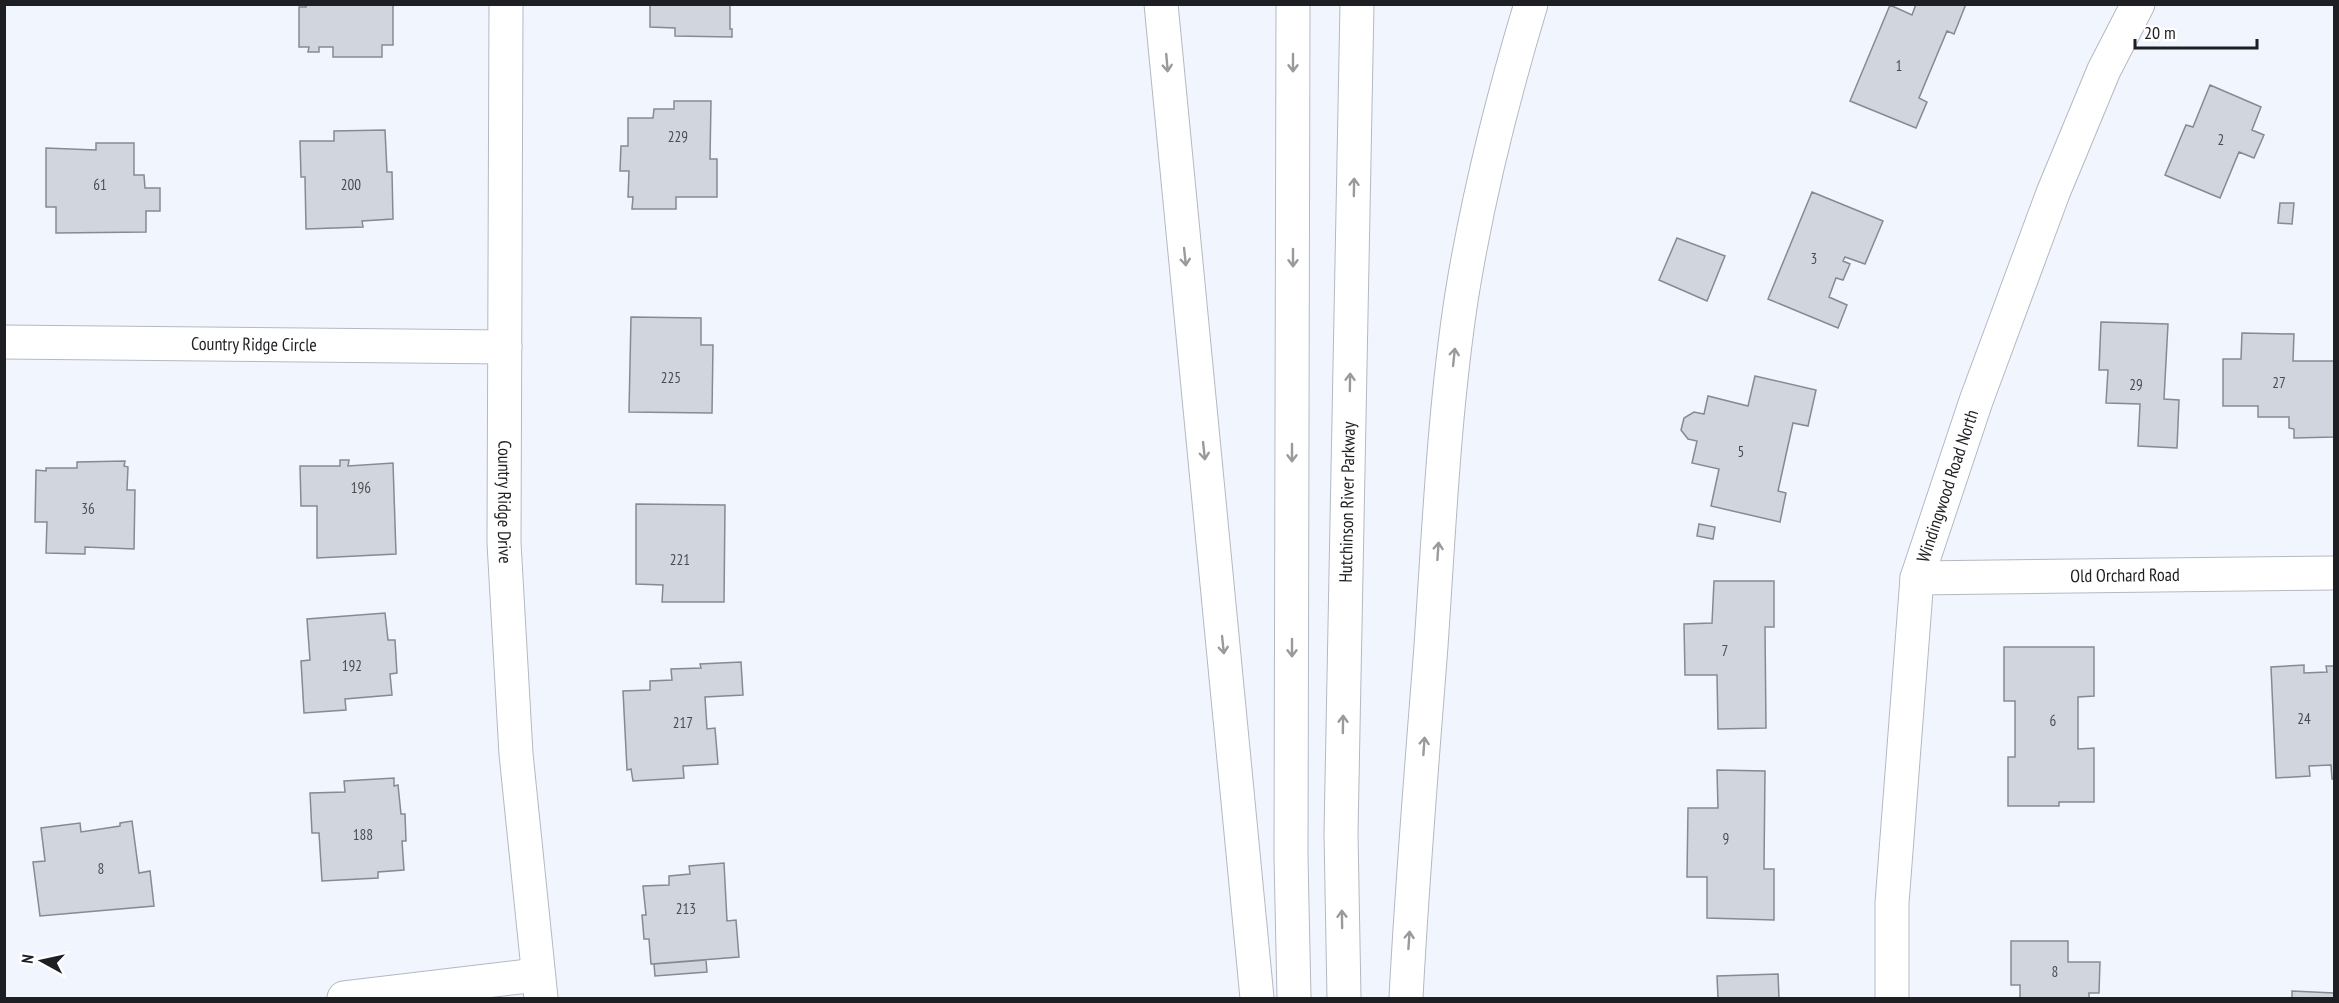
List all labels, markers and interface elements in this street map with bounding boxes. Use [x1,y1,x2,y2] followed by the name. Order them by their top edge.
[2135,12,2256,50] scale bar
[2144,21,2176,44] text: 20 m
[1162,52,1173,72] one-way arrow
[1287,52,1299,72] one-way arrow
[1896,56,1902,75] house number: 1
[668,127,688,146] house number: 229
[2218,130,2224,149] house number: 2
[93,175,107,194] house number: 61
[341,175,361,194] house number: 200
[1348,178,1359,198] one-way arrow
[1180,246,1191,266] one-way arrow
[1287,247,1299,267] one-way arrow
[1811,249,1817,268] house number: 3
[191,332,317,356] street label: Country Ridge Circle
[1449,347,1460,367] one-way arrow
[661,368,681,387] house number: 225
[1344,373,1356,393] one-way arrow
[2272,373,2286,392] house number: 27
[2129,375,2143,394] house number: 29
[1911,407,1983,565] street label: Windingwood Road North
[1334,421,1360,583] street label: Hutchinson River Parkway
[493,440,517,564] street label: Country Ridge Drive
[1199,440,1210,460] one-way arrow
[1286,442,1298,462] one-way arrow
[1738,442,1744,461] house number: 5
[351,478,371,497] house number: 196
[81,499,95,518] house number: 36
[1433,542,1444,562] one-way arrow
[670,550,690,569] house number: 221
[2070,563,2180,587] street label: Old Orchard Road
[1218,635,1229,654] one-way arrow
[1286,637,1298,657] one-way arrow
[1722,641,1728,660] house number: 7
[342,656,362,675] house number: 192
[2297,709,2311,728] house number: 24
[2050,711,2057,730] house number: 6
[673,713,693,732] house number: 217
[1337,715,1349,735] one-way arrow
[1418,736,1429,756] one-way arrow
[353,825,373,844] house number: 188
[1723,829,1729,848] house number: 9
[98,859,104,878] house number: 8
[676,899,696,918] house number: 213
[1337,910,1348,930] one-way arrow
[12,931,72,991] north arrow
[1404,931,1415,951] one-way arrow
[17,953,38,965] text: N
[2052,962,2058,981] house number: 8

